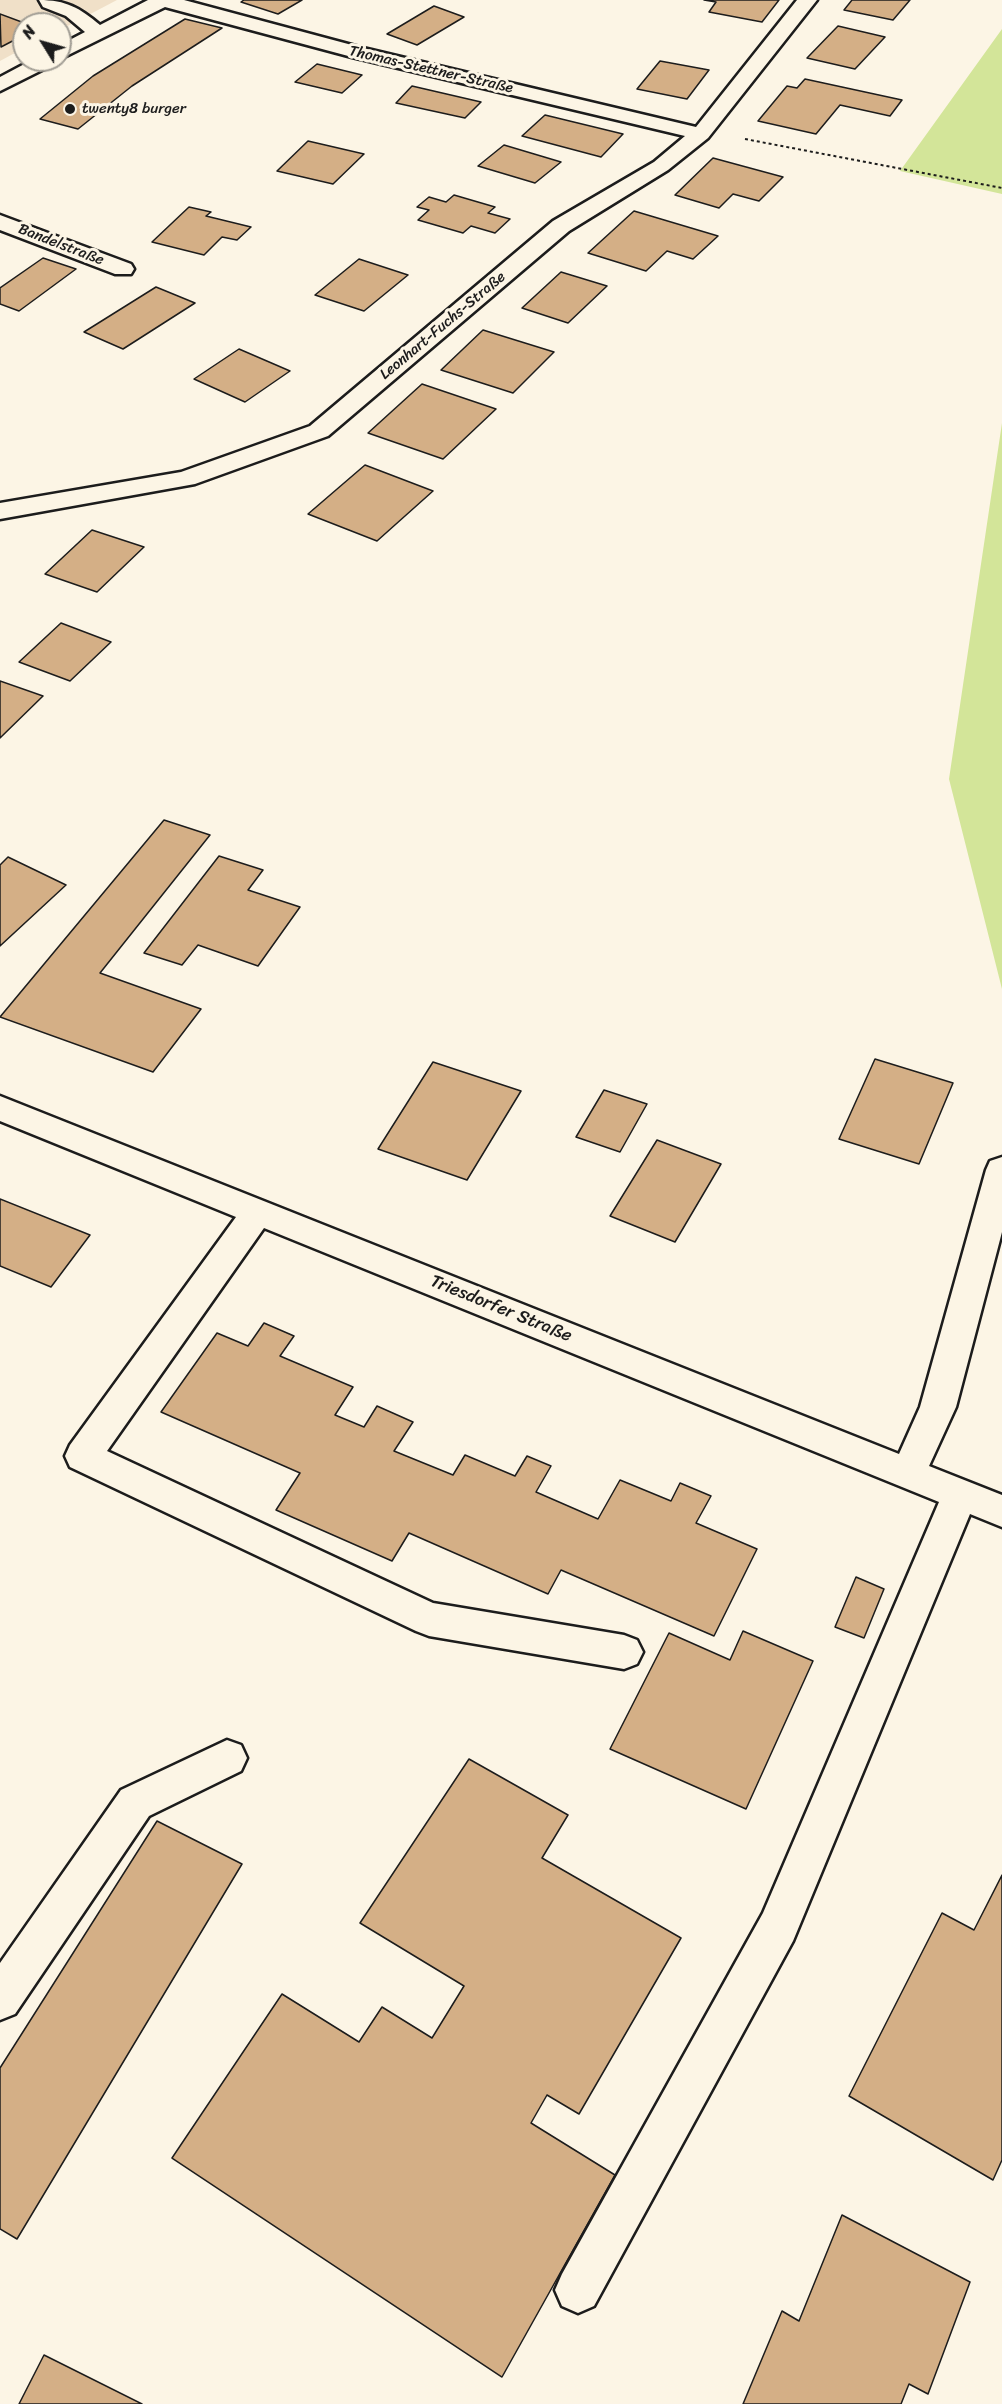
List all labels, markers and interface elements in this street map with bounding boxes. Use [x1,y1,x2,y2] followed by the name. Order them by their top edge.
[12,12,72,72] north arrow
[14,19,44,45] text: N
[347,42,515,98] street label: Thomas-Stettner-Straße
[82,100,186,118] place label: twenty8 burger
[63,102,77,116] marker: twenty8 burger
[16,220,106,270] street label: Bandelstraße
[376,268,510,384] street label: Leonhart-Fuchs-Straße
[427,1271,575,1347] street label: Triesdorfer Straße

